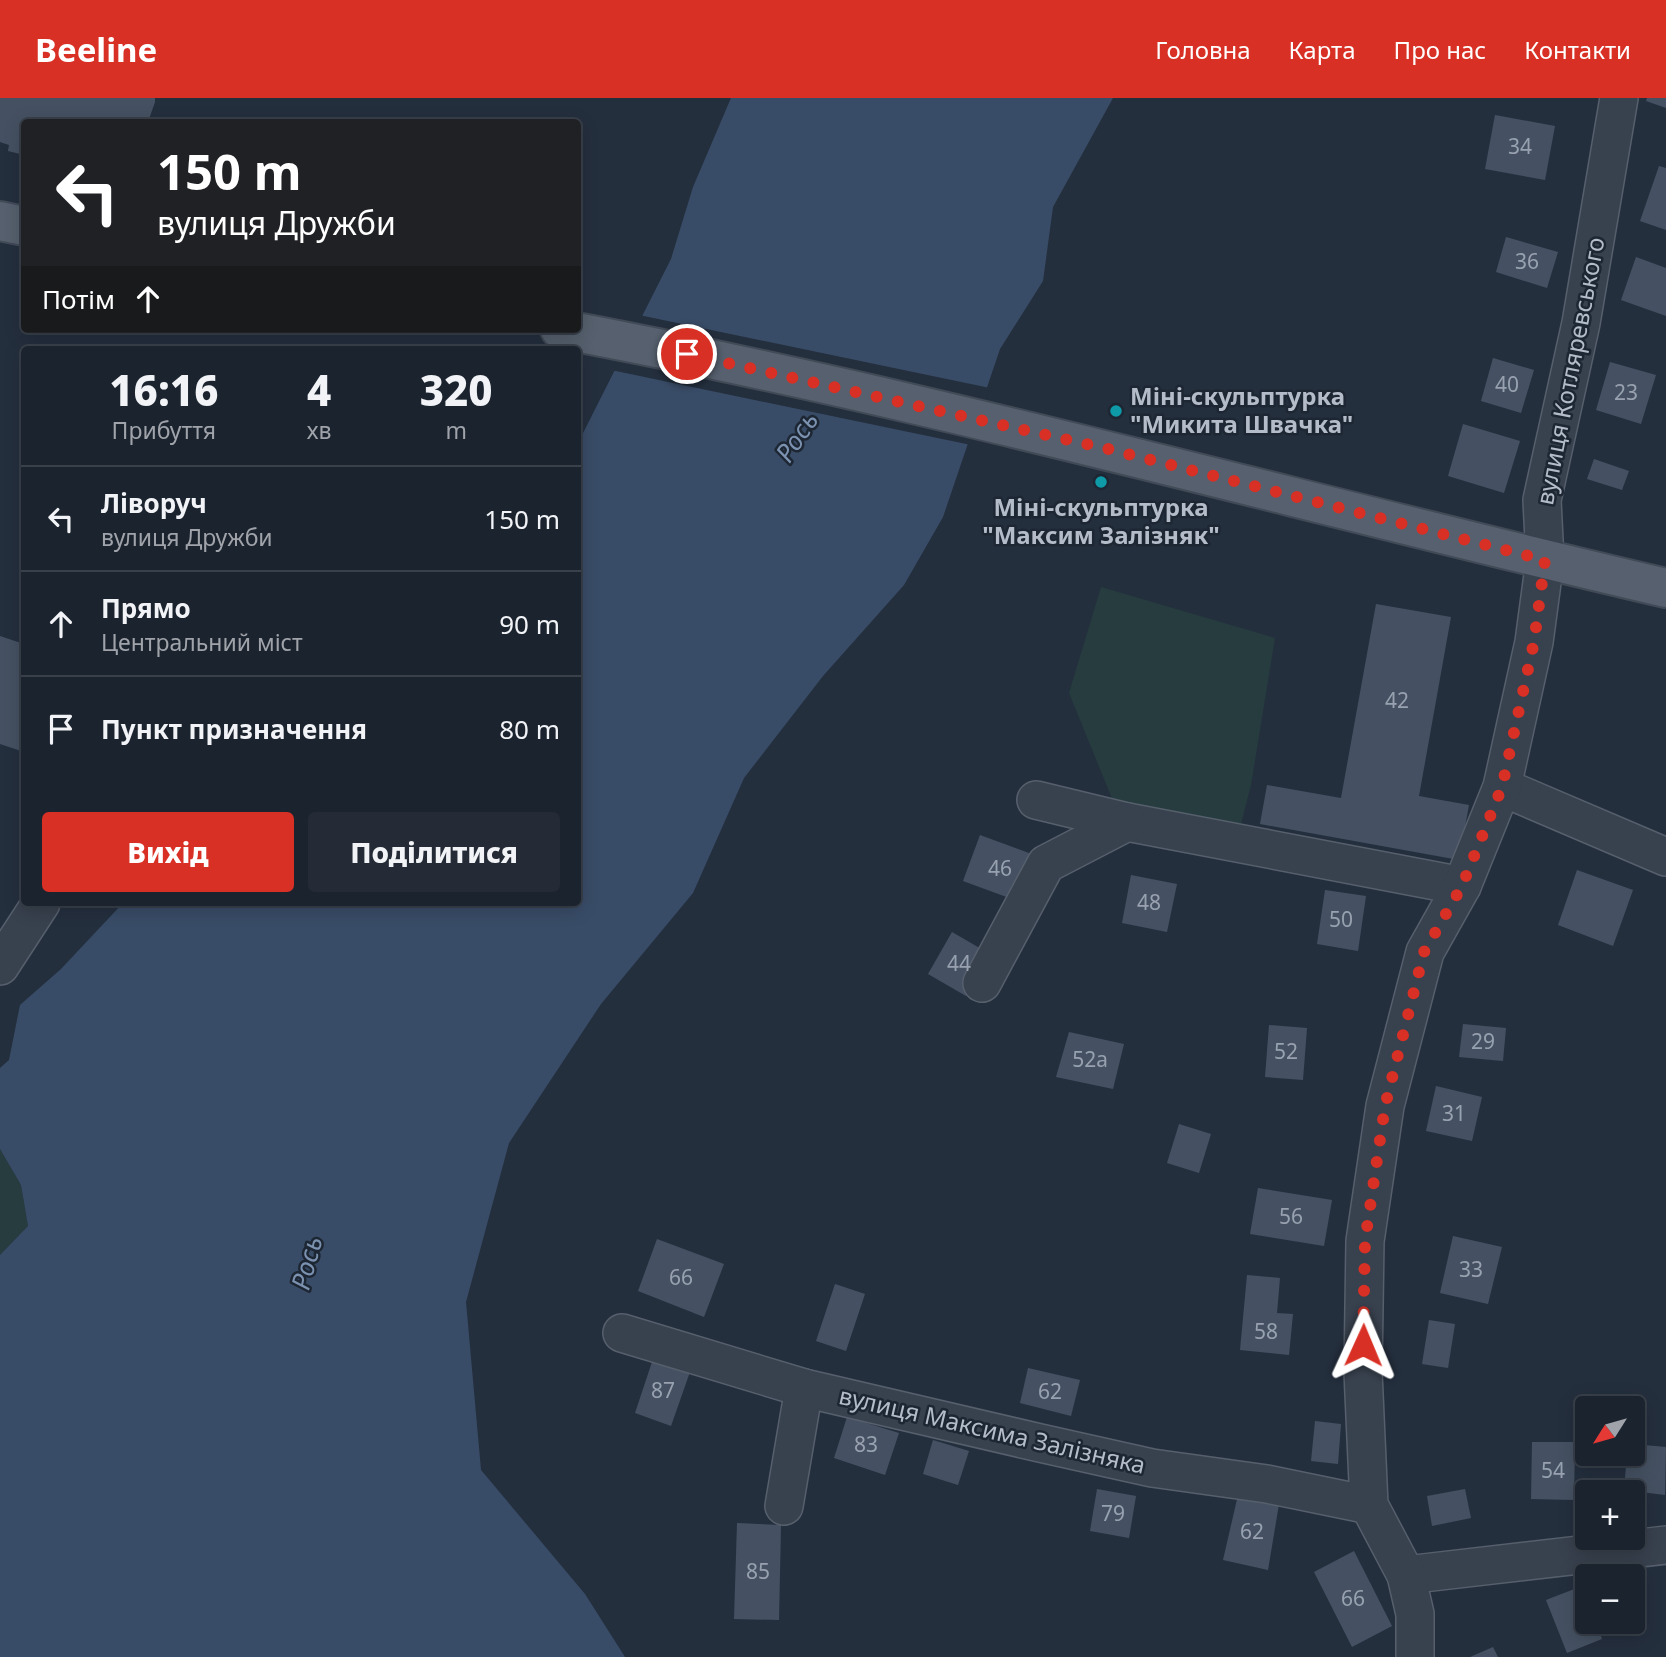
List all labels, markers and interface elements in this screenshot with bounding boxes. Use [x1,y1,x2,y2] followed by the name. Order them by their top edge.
[35,27,157,72] text: Beeline
[1155,33,1251,66] text: Головна
[1289,33,1356,66] text: Карта
[1394,33,1486,66] text: Про нас
[1524,33,1631,66] text: Контакти
[1508,132,1532,160] house number: 34
[157,138,302,204] text: 150 m
[42,147,133,238] icon: left
[157,201,396,244] text: вулиця Дружби
[1527,234,1612,508] street label: вулиця Котляревського
[1515,247,1539,275] house number: 36
[129,280,167,318] icon: ahead
[42,281,115,317] text: Потім
[657,324,717,384] pin
[668,335,706,373] icon: arrive
[109,361,218,418] text: 16:16
[307,361,331,418] text: 4
[420,361,493,418] text: 320
[1495,370,1519,398] house number: 40
[1614,378,1638,406] house number: 23
[1130,379,1353,440] place label: Міні-скульптурка "Микита Швачка"
[1108,403,1124,419] marker: Міні-скульптурка "Микита Швачка"
[766,404,826,469] water label: Рось
[112,414,216,446] text: Прибуття
[307,414,331,446] text: хв
[445,414,467,446] text: m
[1093,474,1109,490] marker: Міні-скульптурка "Максим Залізняк"
[101,485,207,521] text: Ліворуч
[982,490,1220,551] place label: Міні-скульптурка "Максим Залізняк"
[42,500,80,538] icon: left
[484,501,560,537] text: 150 m
[101,521,273,553] text: вулиця Дружби
[101,590,191,626] text: Прямо
[42,605,80,643] icon: ahead
[499,606,560,642] text: 90 m
[101,626,303,658] text: Центральний міст
[1385,686,1409,714] house number: 42
[42,710,80,748] icon: arrive
[101,711,367,747] text: Пункт призначення
[499,711,560,747] text: 80 m
[42,812,294,892] button: Вихід
[308,812,560,892] button: Поділитися
[988,854,1012,882] house number: 46
[1137,888,1161,916] house number: 48
[1329,905,1353,933] house number: 50
[947,949,971,977] house number: 44
[1471,1027,1495,1055] house number: 29
[1274,1037,1298,1065] house number: 52
[1072,1045,1108,1073] house number: 52а
[1442,1099,1466,1127] house number: 31
[1279,1202,1303,1230] house number: 56
[282,1232,330,1293] water label: Рось
[1459,1255,1483,1283] house number: 33
[669,1263,693,1291] house number: 66
[1326,1308,1400,1382] position arrow
[1254,1317,1278,1345] house number: 58
[651,1376,675,1404] house number: 87
[1038,1377,1062,1405] house number: 62
[836,1378,1149,1481] street label: вулиця Максима Залізняка
[1575,1396,1645,1466] north arrow
[1575,1396,1645,1634] map controls
[854,1430,878,1458] house number: 83
[1541,1456,1565,1484] house number: 54
[1575,1480,1645,1550] button: +
[1101,1499,1125,1527] house number: 79
[1240,1517,1264,1545] house number: 62
[746,1557,770,1585] house number: 85
[1575,1564,1645,1634] button: −
[1341,1584,1365,1612] house number: 66

